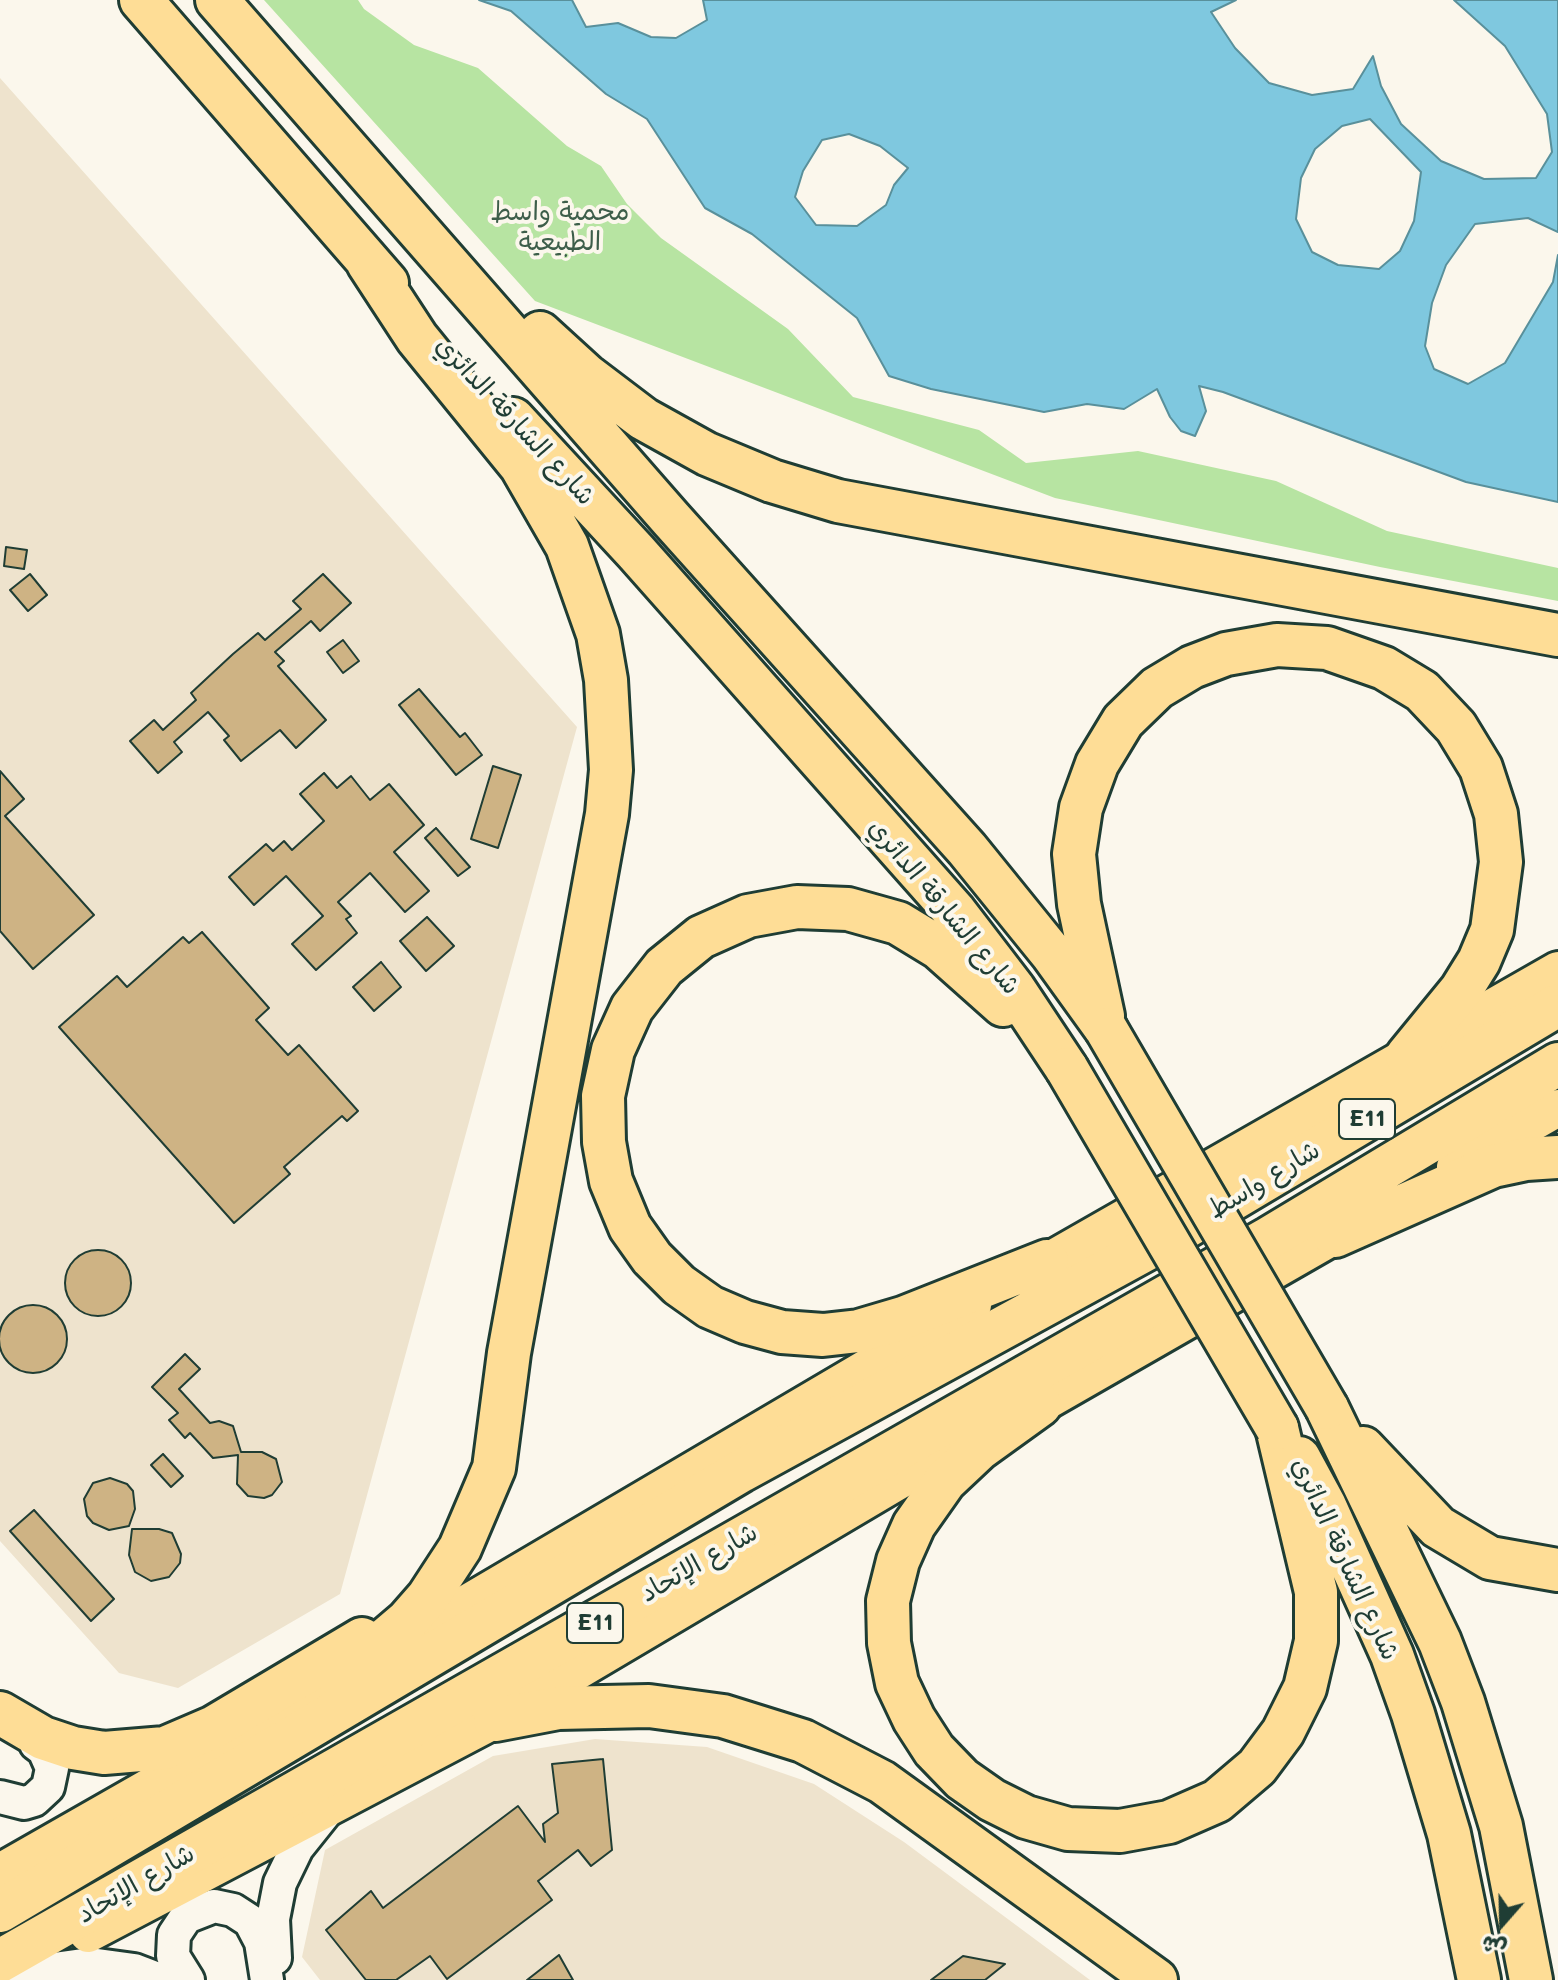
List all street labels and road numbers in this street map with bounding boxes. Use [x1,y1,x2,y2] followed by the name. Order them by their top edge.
[429,330,601,512] street label: شارع الشارقة الدائري
[861,813,1027,1001] street label: شارع الشارقة الدائري
[1339,1099,1395,1139] road number: E11
[1202,1134,1326,1226] street label: شارع واسط
[1284,1453,1406,1665] street label: شارع الشارقة الدائري
[635,1517,763,1609] street label: شارع الإتحاد
[567,1603,623,1643] road number: E11
[72,1838,200,1930] street label: شارع الإتحاد

